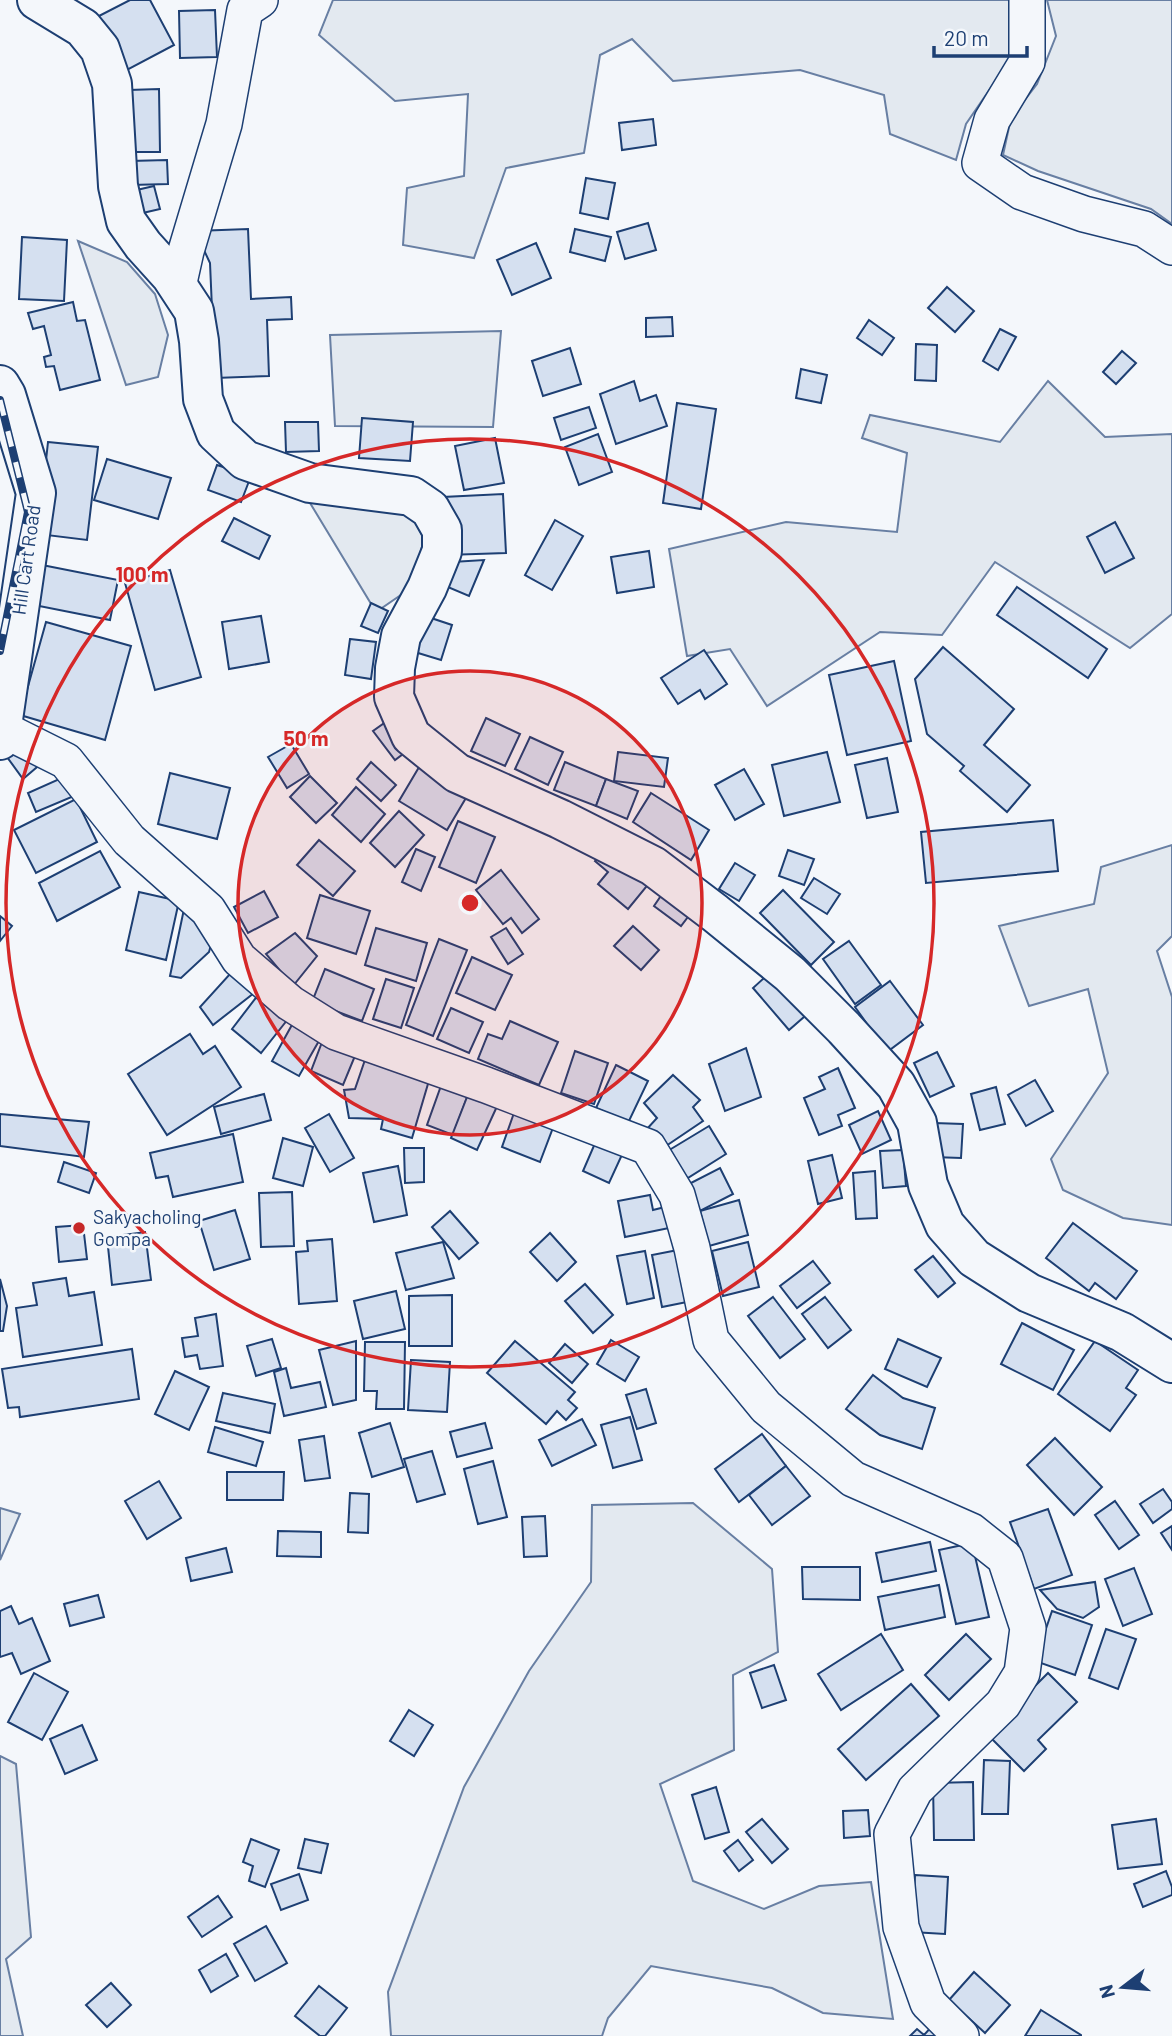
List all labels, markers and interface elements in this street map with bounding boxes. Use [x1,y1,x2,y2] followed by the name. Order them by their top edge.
[934,14,1027,58] scale bar
[944,25,989,50] text: 20 m
[6,503,45,616] street label: Hill Cart Road
[115,561,169,586] text: 100 m
[283,725,329,750] text: 50 m
[458,891,482,915] centre of rings
[93,1205,202,1250] place label: Sakyacholing Gompa
[71,1220,87,1236] marker: Sakyacholing Gompa
[1088,1952,1158,2022] north arrow
[1093,1983,1119,2001] text: N

